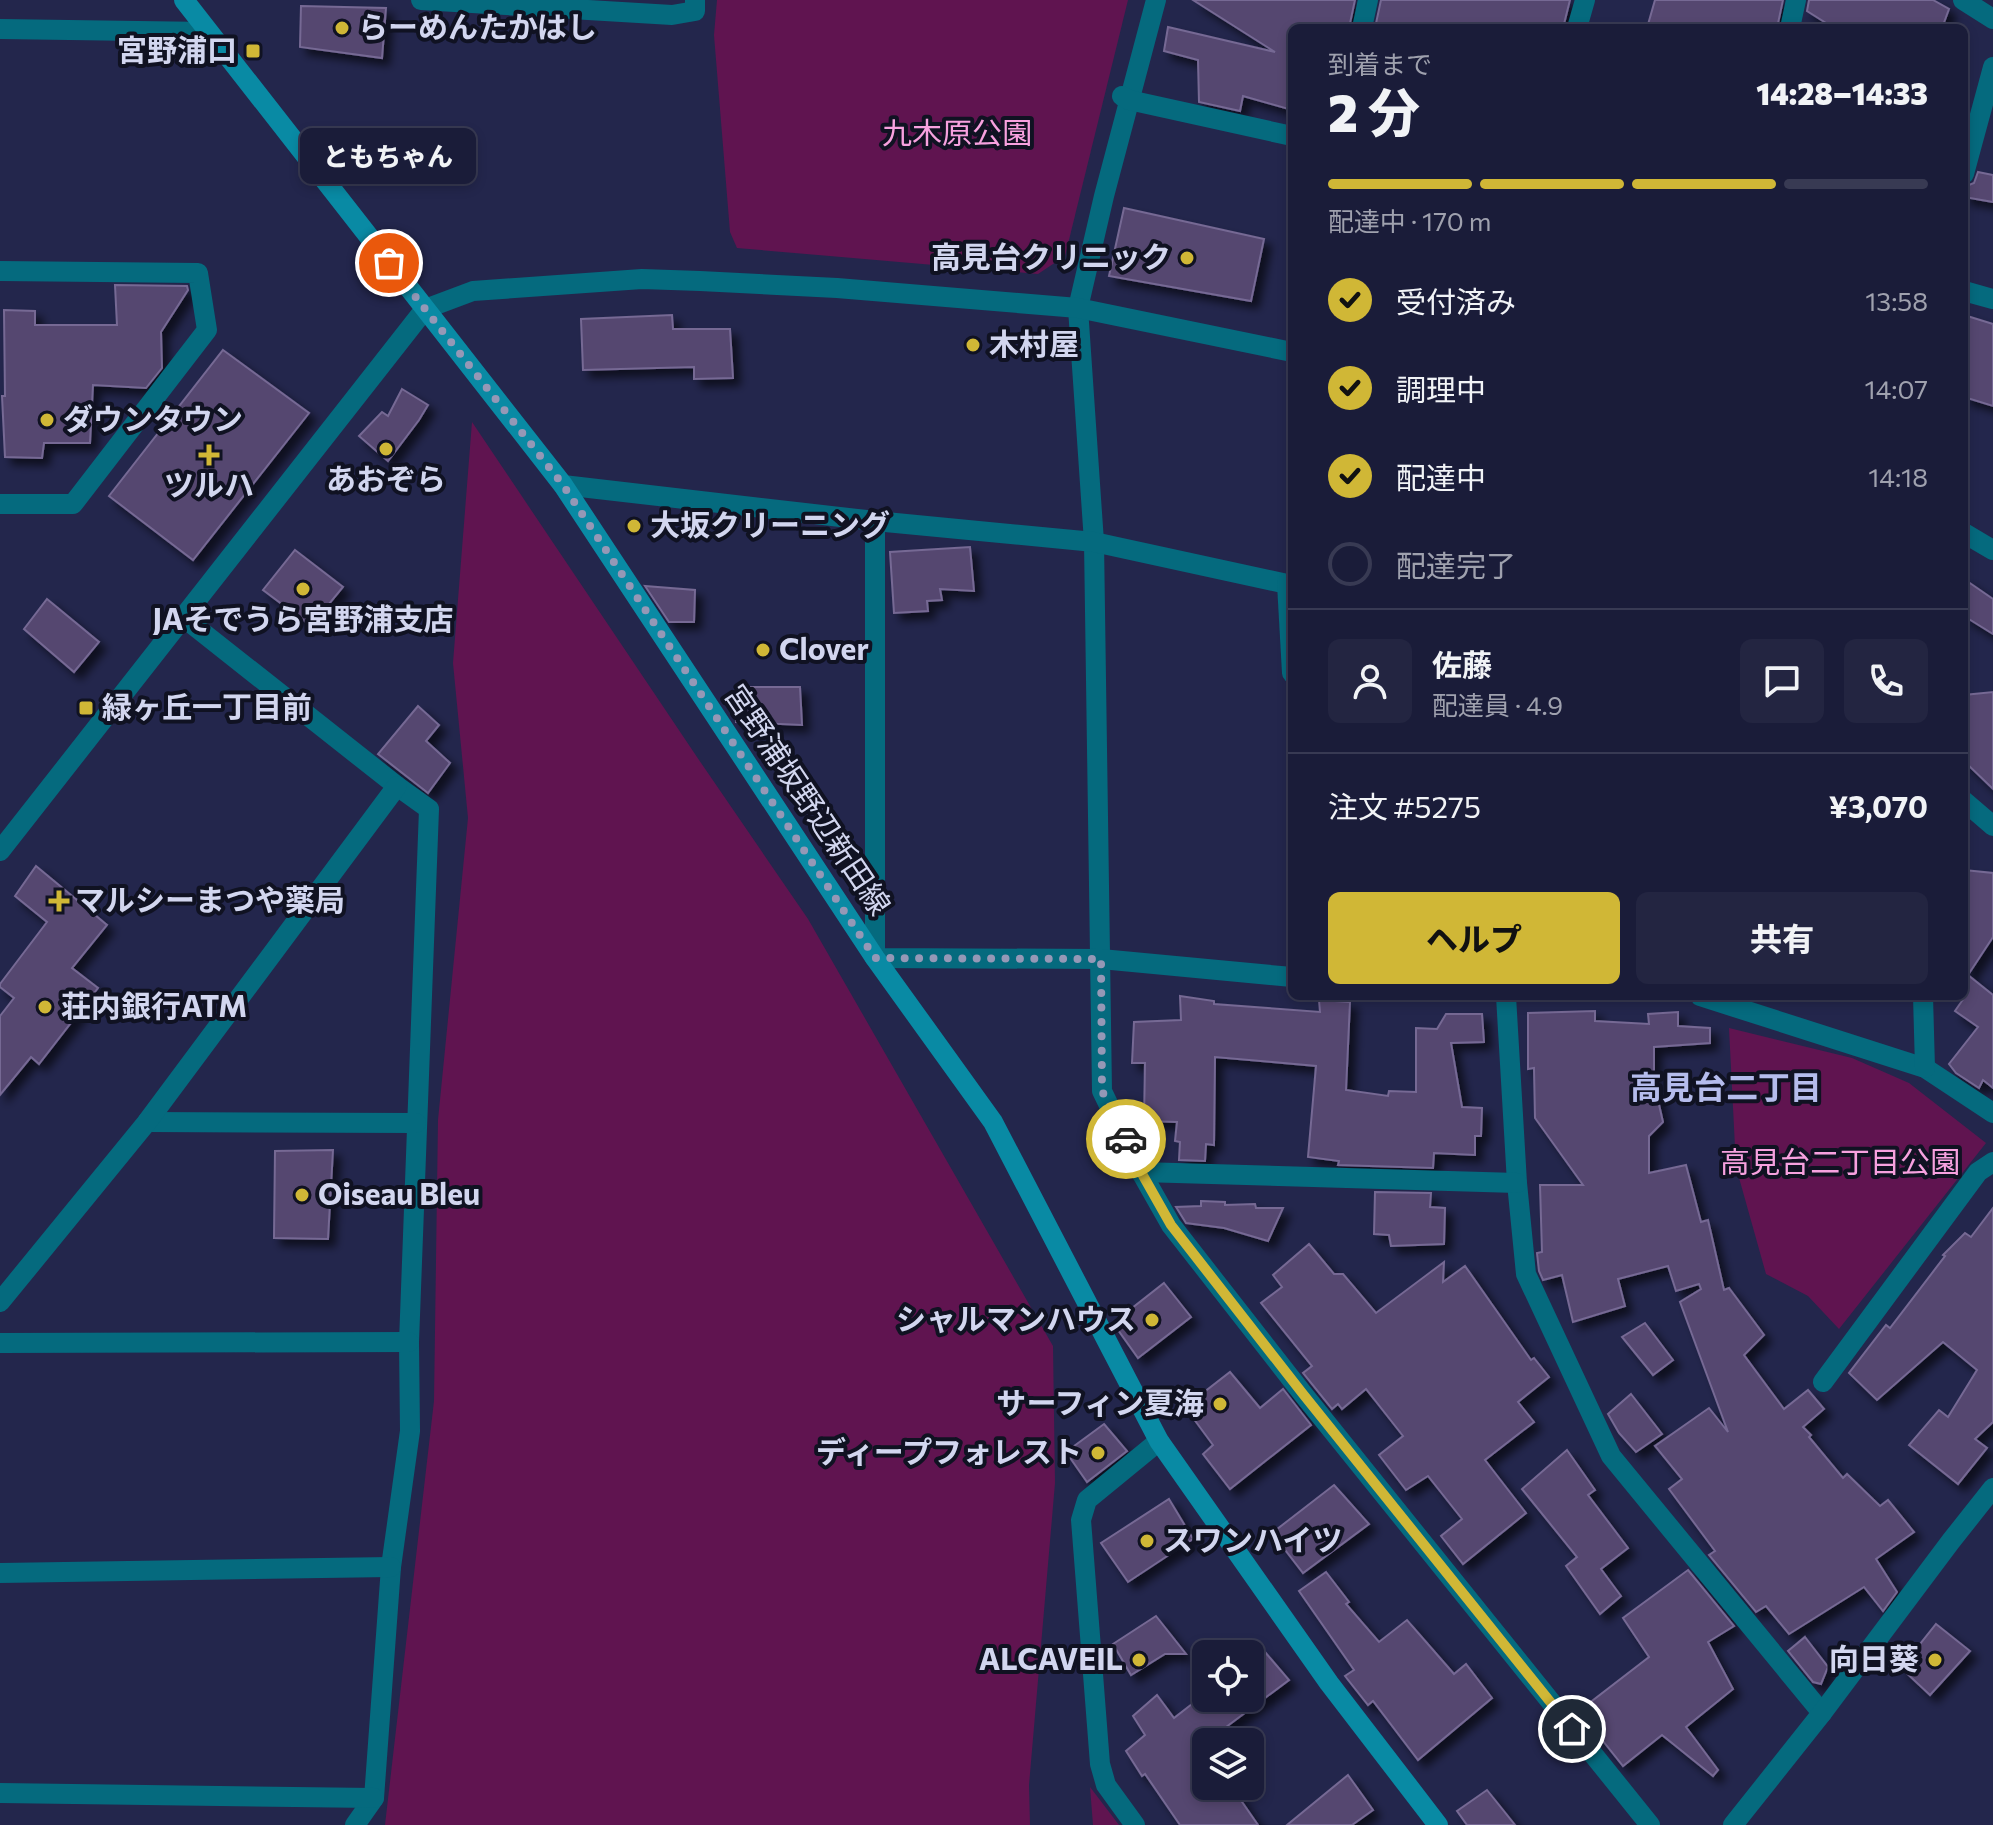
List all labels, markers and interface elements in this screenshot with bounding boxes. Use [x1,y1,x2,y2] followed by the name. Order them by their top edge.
[358,7,597,44] place label: らーめんたかはし
[333,19,351,37] marker: らーめんたかはし
[117,30,237,67] place label: 宮野浦口
[244,42,262,60] marker: 宮野浦口
[1328,48,1432,79] text: 到着まで
[1756,74,1928,111] text: 14:28–14:33
[1328,79,1420,143] text: 2 分
[882,113,1032,150] park label: 九木原公園
[301,127,477,183] callout: ともちゃん
[323,140,453,171] text: ともちゃん
[1328,205,1492,236] text: 配達中 · 170 m
[355,229,423,297] pin
[931,237,1171,274] place label: 高見台クリニック
[367,241,411,285] icon: bag
[1178,249,1196,267] marker: 高見台クリニック
[1328,278,1372,322] icon: check
[1396,282,1516,319] text: 受付済み
[1865,285,1928,316] text: 13:58
[989,324,1079,361] place label: 木村屋
[964,336,982,354] marker: 木村屋
[1328,366,1372,410] icon: check
[1396,370,1486,407] text: 調理中
[1865,373,1928,404] text: 14:07
[63,399,243,436] place label: ダウンタウン
[38,411,56,429] marker: ダウンタウン
[377,440,395,458] marker: あおぞら
[200,446,218,464] marker: ツルハ
[1328,454,1372,498] icon: check
[1396,458,1486,495] text: 配達中
[326,459,446,496] place label: あおぞら
[1868,461,1928,492] text: 14:18
[164,465,254,502] place label: ツルハ
[650,505,890,542] place label: 大坂クリーニング
[625,517,643,535] marker: 大坂クリーニング
[1396,546,1516,583] text: 配達完了
[294,580,312,598] marker: JAそでうら宮野浦支店
[152,599,454,636] place label: JAそでうら宮野浦支店
[779,629,869,666] place label: Clover
[1328,639,1412,723] button: person
[1740,639,1824,723] button: chat
[1844,639,1928,723] button: phone
[754,641,772,659] marker: Clover
[1432,645,1492,682] text: 佐藤
[718,676,900,921] street label: 宮野浦坂野辺新田線
[102,687,312,724] place label: 緑ヶ丘一丁目前
[1432,689,1563,720] text: 配達員 · 4.9
[77,699,95,717] marker: 緑ヶ丘一丁目前
[1328,787,1481,824] text: 注文 #5275
[1829,787,1928,824] text: ¥3,070
[75,880,345,917] place label: マルシーまつや薬局
[50,892,68,910] marker: マルシーまつや薬局
[1328,892,1620,984] button: ヘルプ
[1636,892,1928,984] button: 共有
[61,986,247,1023] place label: 荘内銀行ATM
[36,998,54,1016] marker: 荘内銀行ATM
[1630,1066,1822,1106] district label: 高見台二丁目
[1086,1099,1166,1179] courier
[1104,1117,1148,1161] icon: car
[1720,1142,1960,1179] park label: 高見台二丁目公園
[318,1174,480,1211] place label: Oiseau Bleu
[293,1186,311,1204] marker: Oiseau Bleu
[896,1299,1136,1336] place label: シャルマンハウス
[1143,1311,1161,1329] marker: シャルマンハウス
[996,1383,1204,1420] place label: サーフィン夏海
[1211,1395,1229,1413] marker: サーフィン夏海
[816,1432,1082,1469] place label: ディープフォレスト
[1089,1444,1107,1462] marker: ディープフォレスト
[1163,1520,1342,1557] place label: スワンハイツ
[1138,1532,1156,1550] marker: スワンハイツ
[979,1639,1123,1676] place label: ALCAVEIL
[1829,1639,1919,1676] place label: 向日葵
[1192,1640,1264,1800] map controls
[1192,1640,1264,1712] button: locate
[1130,1651,1148,1669] marker: ALCAVEIL
[1926,1651,1944,1669] marker: 向日葵
[1538,1695,1606,1763] pin
[1550,1707,1594,1751] icon: home
[1192,1728,1264,1800] button: layers

